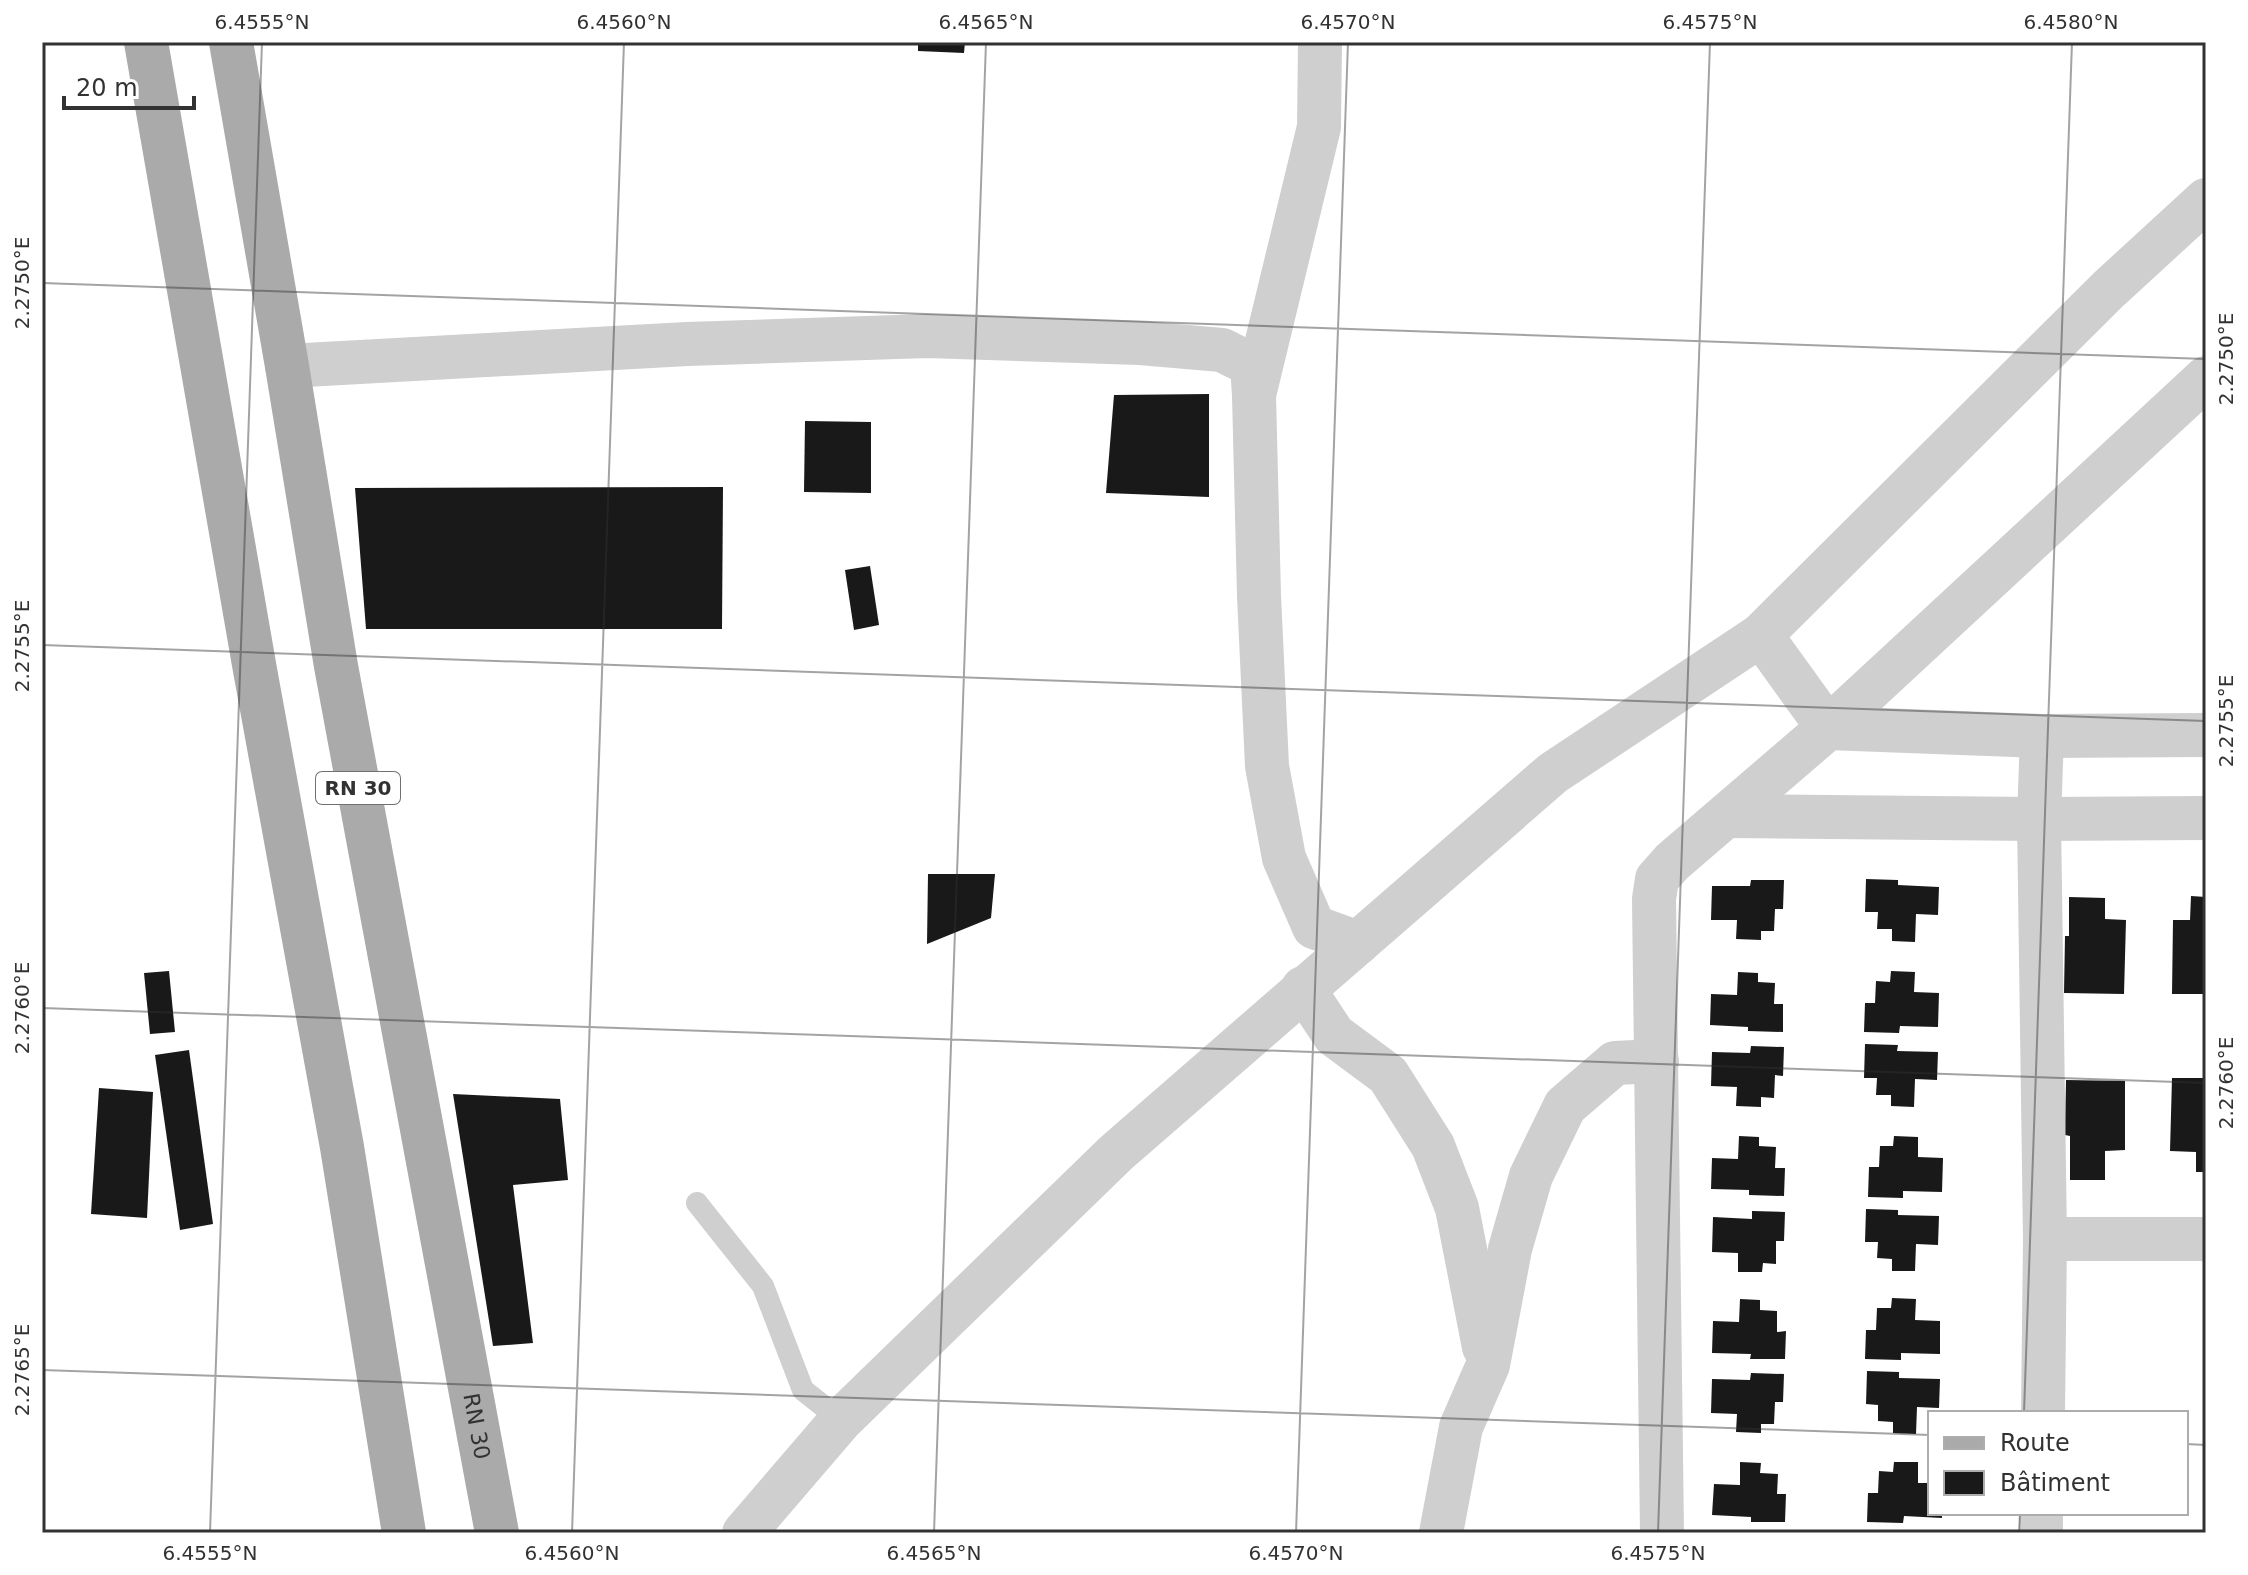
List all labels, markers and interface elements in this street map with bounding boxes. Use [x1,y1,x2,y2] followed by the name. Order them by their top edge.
[215,10,309,34] text: 6.4555°N
[577,10,671,34] text: 6.4560°N
[939,10,1033,34] text: 6.4565°N
[1301,10,1395,34] text: 6.4570°N
[1663,10,1757,34] text: 6.4575°N
[2024,10,2118,34] text: 6.4580°N
[64,60,194,110] scale bar
[76,74,138,102] text: 20 m
[10,237,34,329] text: 2.2750°E
[2214,313,2238,405] text: 2.2750°E
[10,600,34,692] text: 2.2755°E
[2214,675,2238,767] text: 2.2755°E
[316,772,400,804] road number: RN 30
[10,962,34,1054] text: 2.2760°E
[2214,1037,2238,1129] text: 2.2760°E
[10,1324,34,1416] text: 2.2765°E
[458,1391,495,1461] street label: RN 30
[1928,1411,2188,1515] legend
[2000,1429,2070,1457] text: Route
[2000,1469,2110,1497] text: Bâtiment
[163,1541,257,1565] text: 6.4555°N
[525,1541,619,1565] text: 6.4560°N
[887,1541,981,1565] text: 6.4565°N
[1249,1541,1343,1565] text: 6.4570°N
[1611,1541,1705,1565] text: 6.4575°N

